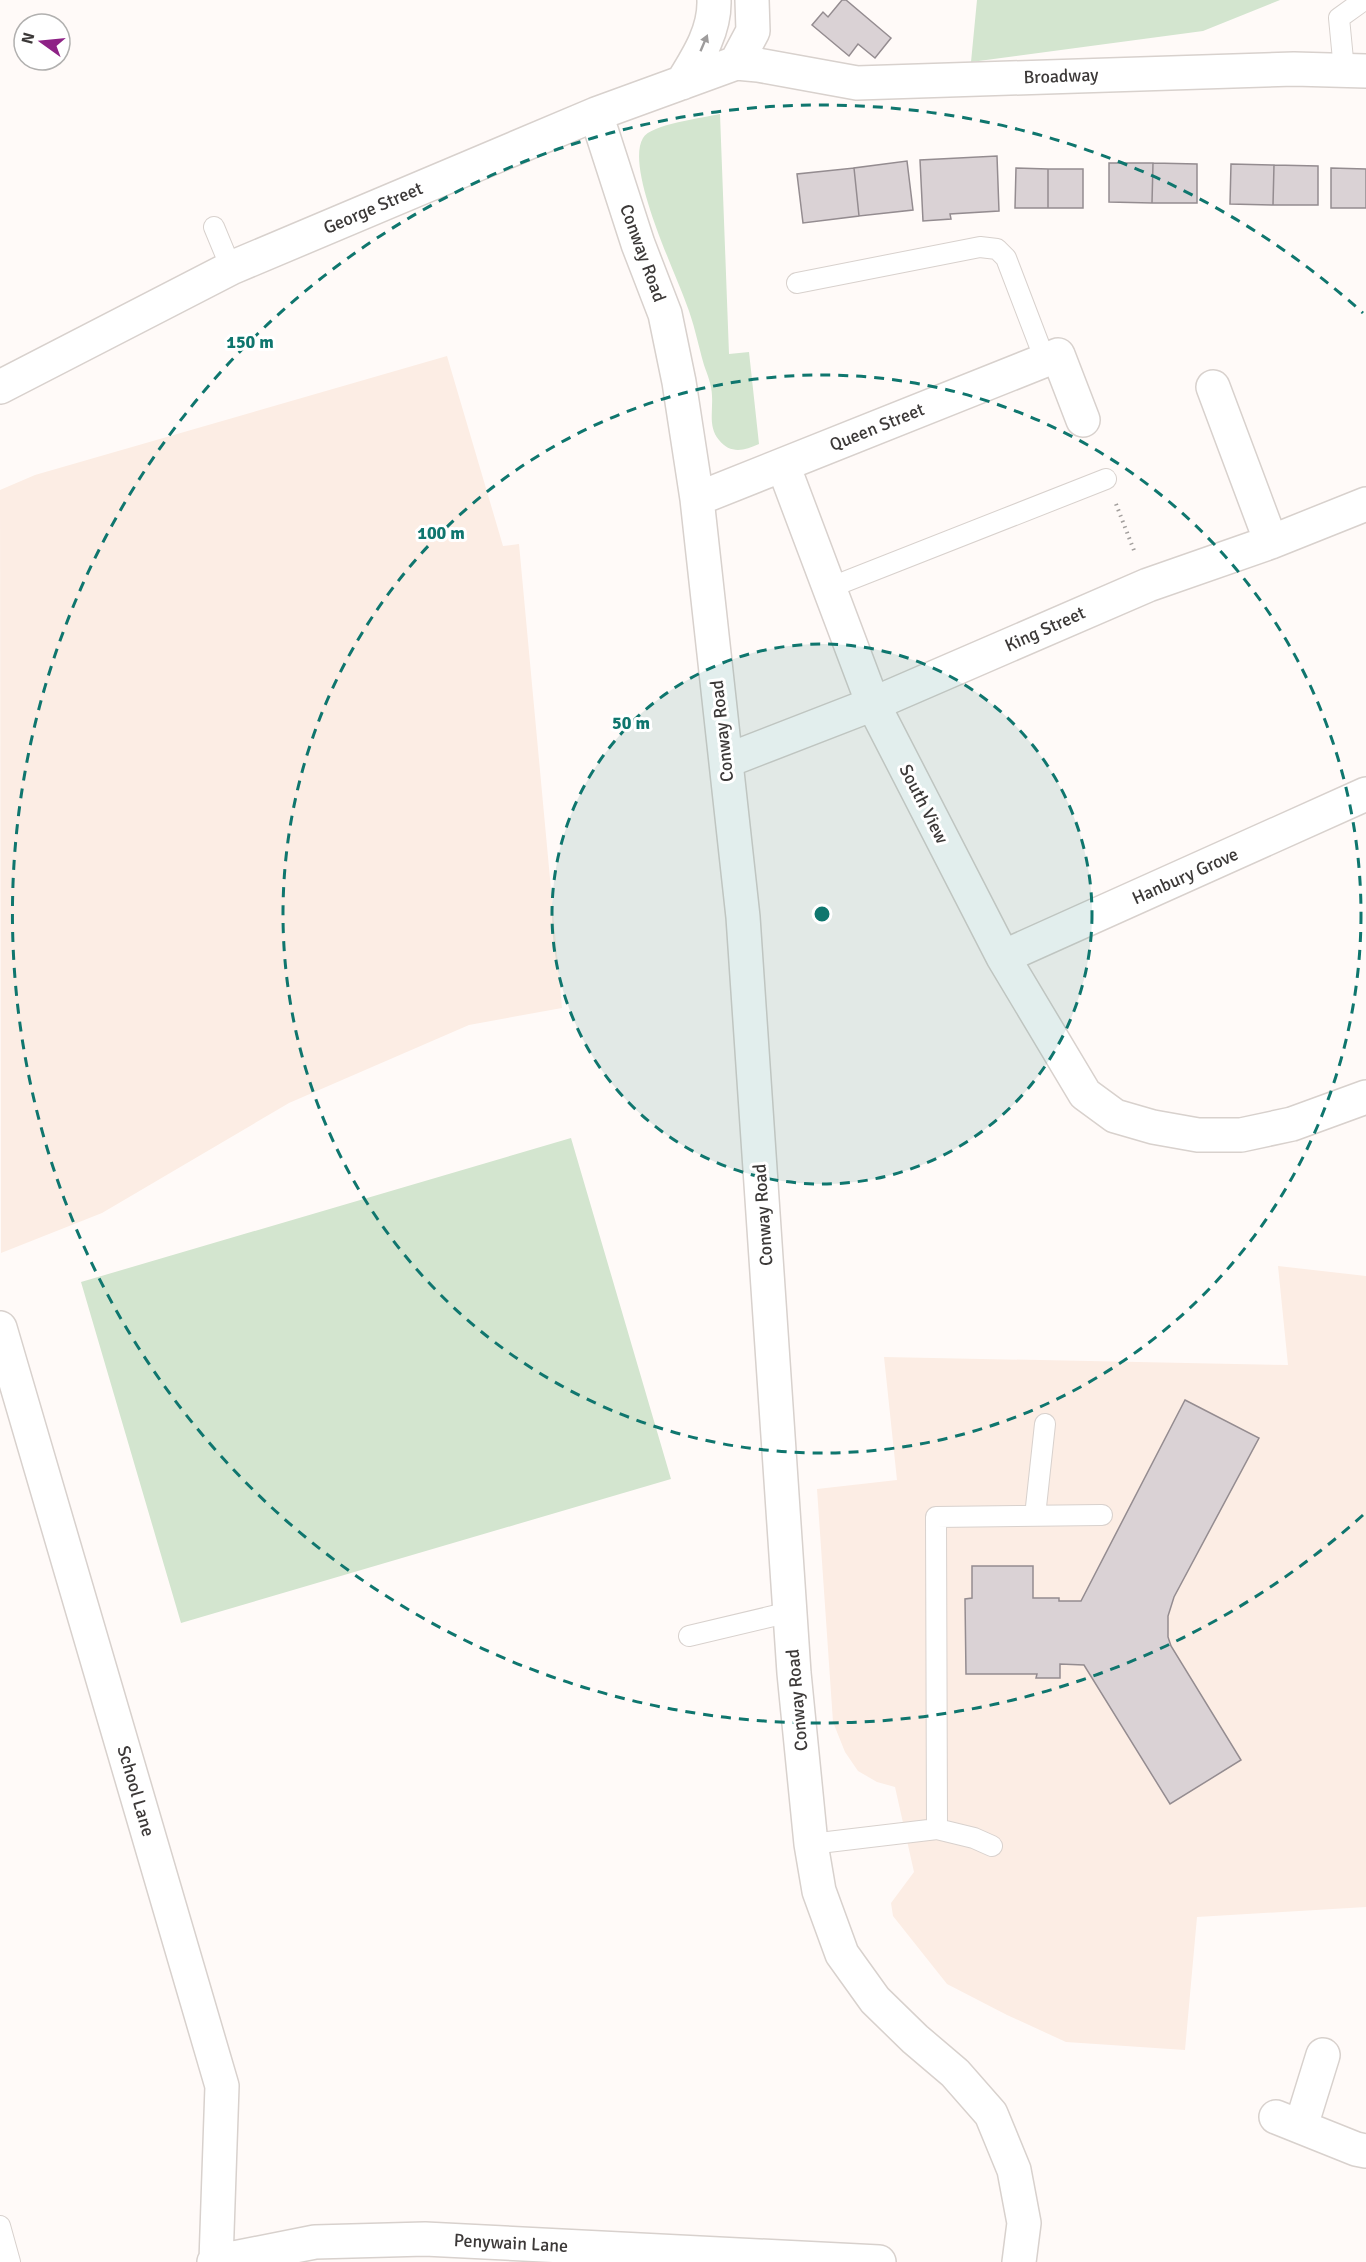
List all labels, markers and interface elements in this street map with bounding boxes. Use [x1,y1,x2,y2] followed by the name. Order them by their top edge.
[12,12,72,72] north arrow
[17,30,40,46] text: N
[699,34,709,52] one-way arrow
[1023,64,1099,88] street label: Broadway
[320,177,426,239] street label: George Street
[615,201,671,305] street label: Conway Road
[226,331,274,353] text: 150 m
[826,398,928,456] street label: Queen Street
[417,522,465,544] text: 100 m
[1001,602,1089,656] street label: King Street
[706,679,738,783] street label: Conway Road
[612,712,650,734] text: 50 m
[895,761,953,847] street label: South View
[1129,843,1241,909] street label: Hanbury Grove
[812,904,832,924] centre of rings
[748,1163,778,1267] street label: Conway Road
[782,1648,812,1752] street label: Conway Road
[113,1743,159,1839] street label: School Lane
[453,2229,569,2257] street label: Penywain Lane

